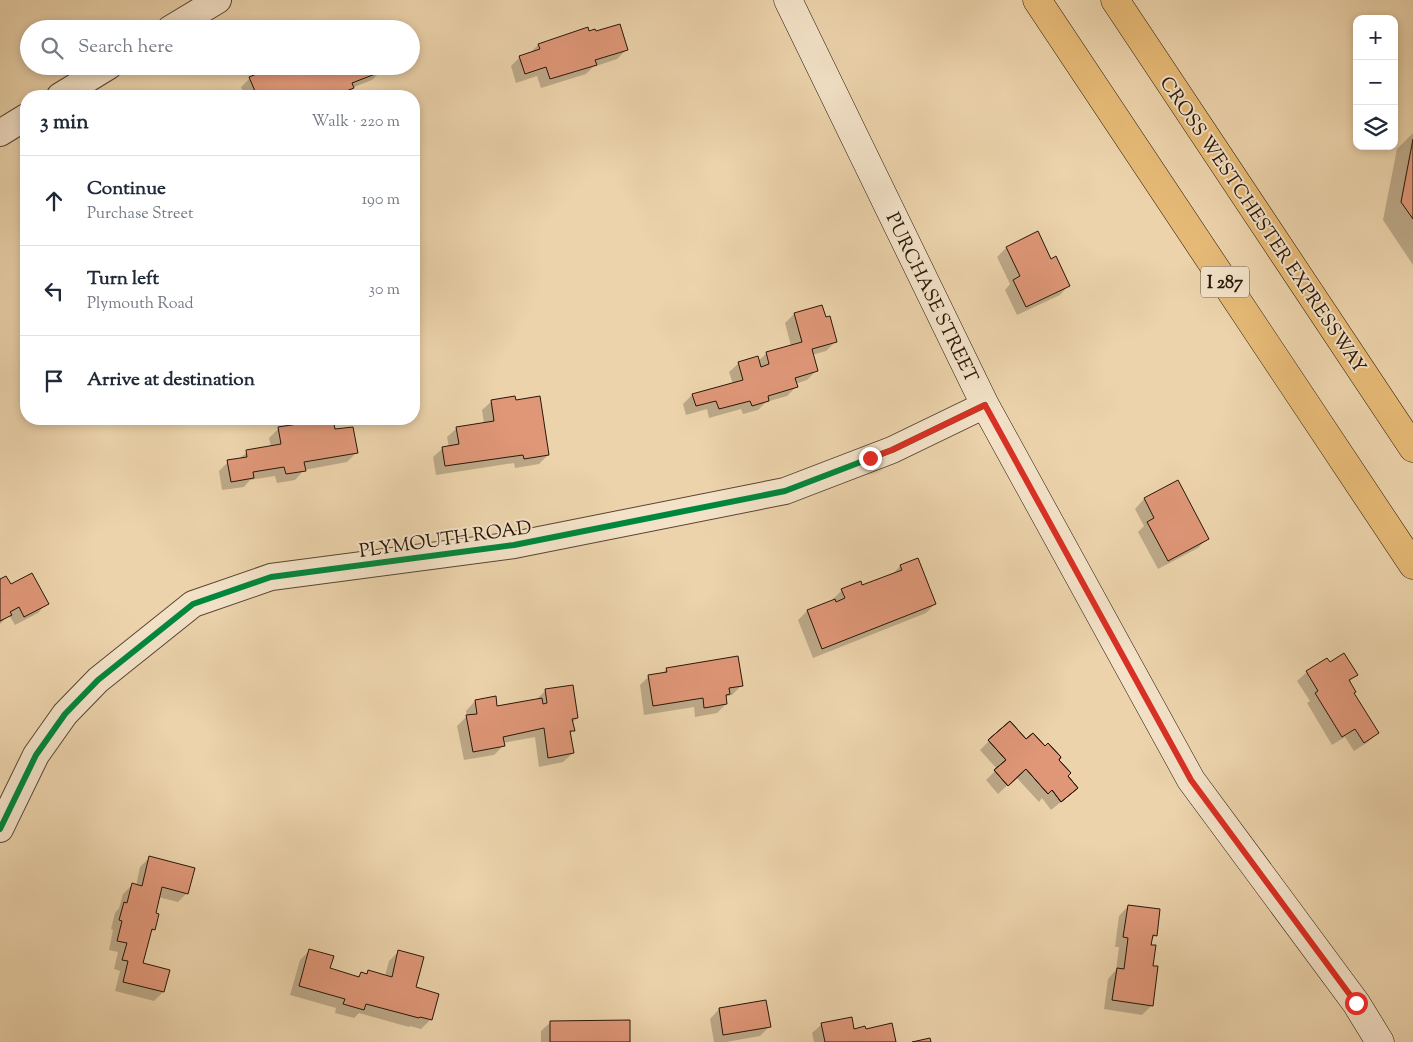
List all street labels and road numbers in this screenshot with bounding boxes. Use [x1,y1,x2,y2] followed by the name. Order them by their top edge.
[1152,72,1372,380] street label: CROSS WESTCHESTER EXPRESSWAY
[878,208,984,388] street label: PURCHASE STREET
[1201,266,1249,298] road number: I 287
[357,515,533,566] street label: PLYMOUTH ROAD

